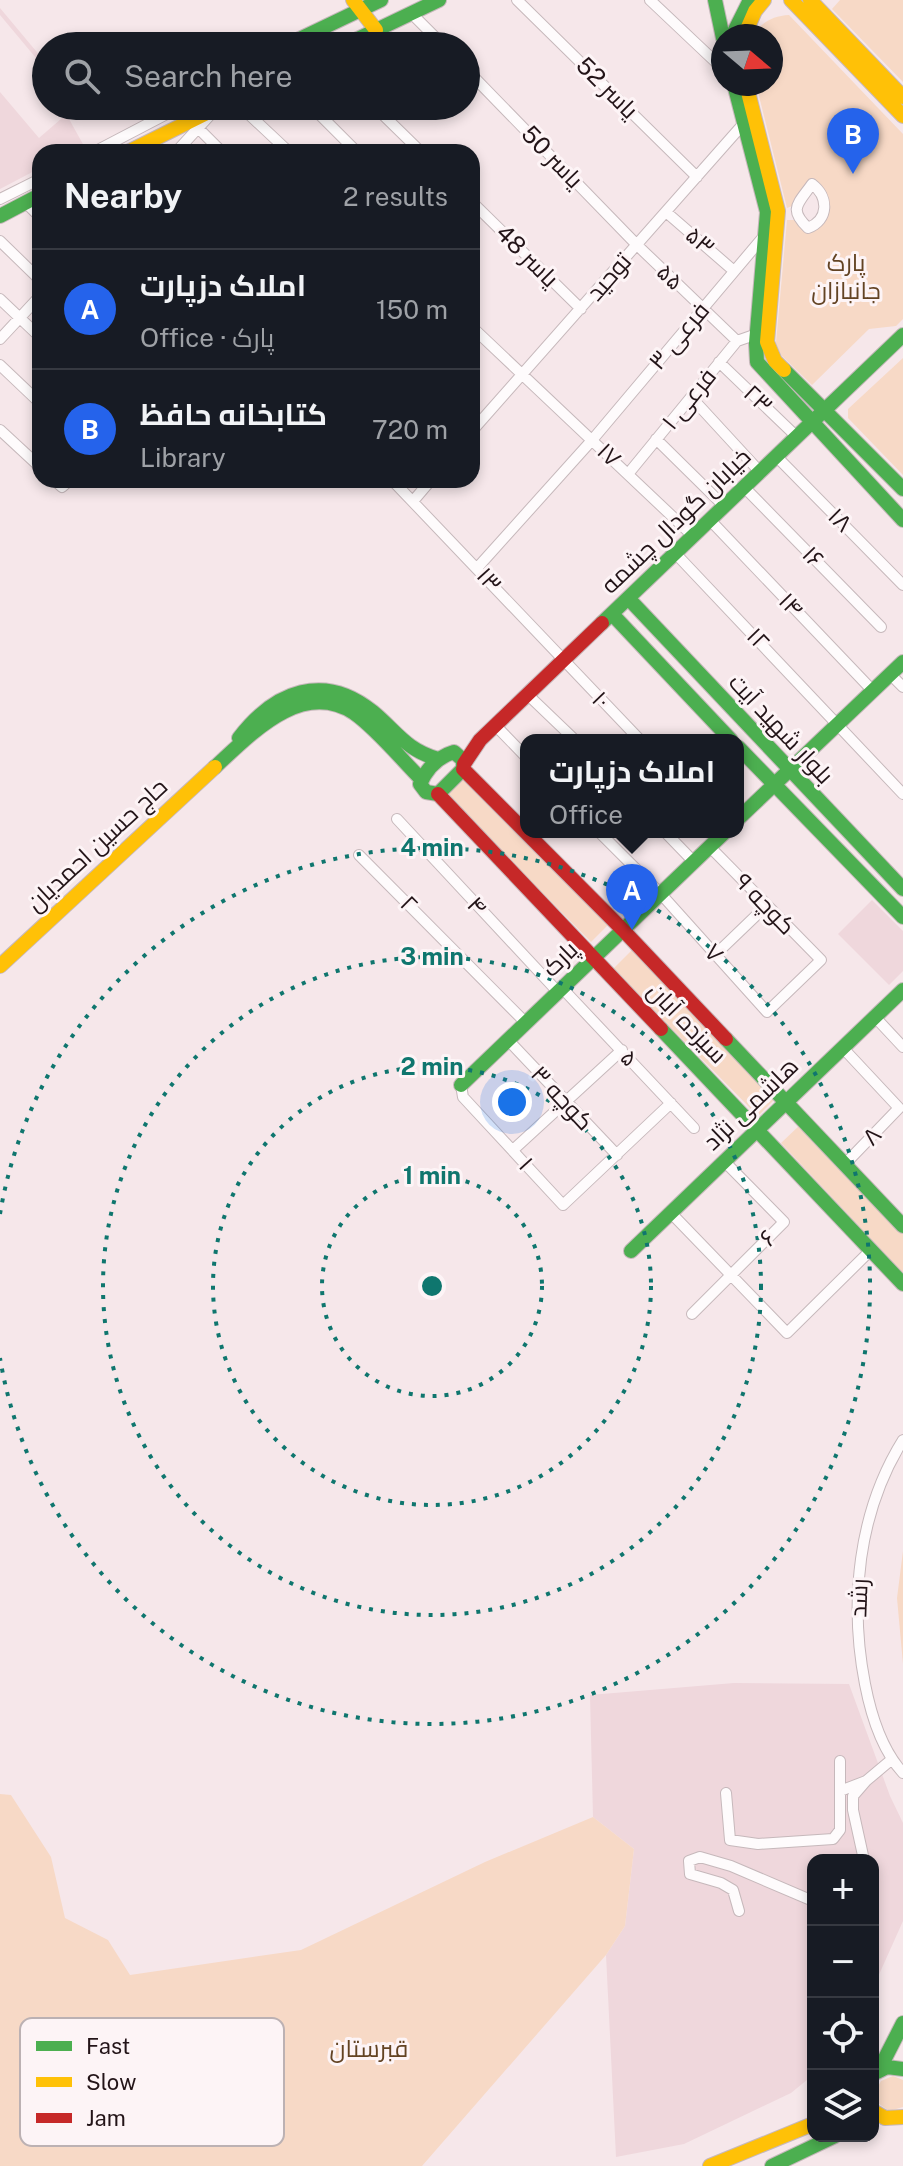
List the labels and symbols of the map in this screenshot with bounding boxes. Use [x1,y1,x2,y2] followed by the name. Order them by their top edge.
[711,24,783,96] north arrow
[571,51,645,124] street label: یاسر 52
[827,108,879,174] pin: B
[516,119,590,194] street label: یاسر 50
[491,218,565,293] street label: یاسر 48
[680,220,721,260] street label: ۵۳
[580,247,637,306] street label: توحید
[811,248,881,305] park label: پارک جانبازان
[652,257,690,295] street label: ۵۵
[642,296,715,375] street label: فرعی ۳
[655,362,722,435] street label: فرعی ۱
[739,378,779,418] street label: ۲۳
[592,436,627,472] street label: ۱۷
[595,442,758,601] street label: خیابان گودال چشمه
[823,501,859,537] street label: ۱۸
[797,540,830,573] street label: ۱۶
[471,561,508,597] street label: ۱۳
[774,586,810,622] street label: ۱۴
[742,621,776,655] street label: ۱۲
[723,668,840,790] street label: بلوار شهید آیت
[587,685,616,714] street label: ۱۰
[20,772,174,919] street label: حاج حسین احمدیان
[400,833,464,861] text: 4 min
[606,864,658,930] pin: A
[728,867,802,942] street label: کوچه ۹
[395,889,424,918] street label: ۲
[462,890,493,921] street label: ۴
[536,934,585,984] street label: پارک
[699,937,730,967] street label: ۷
[400,942,464,970] text: 3 min
[642,976,733,1069] street label: سیزده آبان
[615,1043,644,1072] street label: ۵
[697,1051,804,1156] street label: هاشمی نژاد
[401,1052,463,1080] text: 2 min
[524,1059,600,1137] street label: کوچه ۳
[492,1082,532,1122] your location
[856,1120,887,1150] street label: ۸
[514,1151,540,1175] street label: ۱
[403,1161,461,1189] text: 1 min
[753,1223,781,1251] street label: ۶
[418,1272,446,1300] centre of rings
[843,1578,873,1618] street label: رشد
[20,2018,284,2146] legend
[86,2033,130,2059] text: Fast
[330,2034,408,2063] park label: قبرستان
[86,2069,136,2095] text: Slow
[86,2105,126,2131] text: Jam

